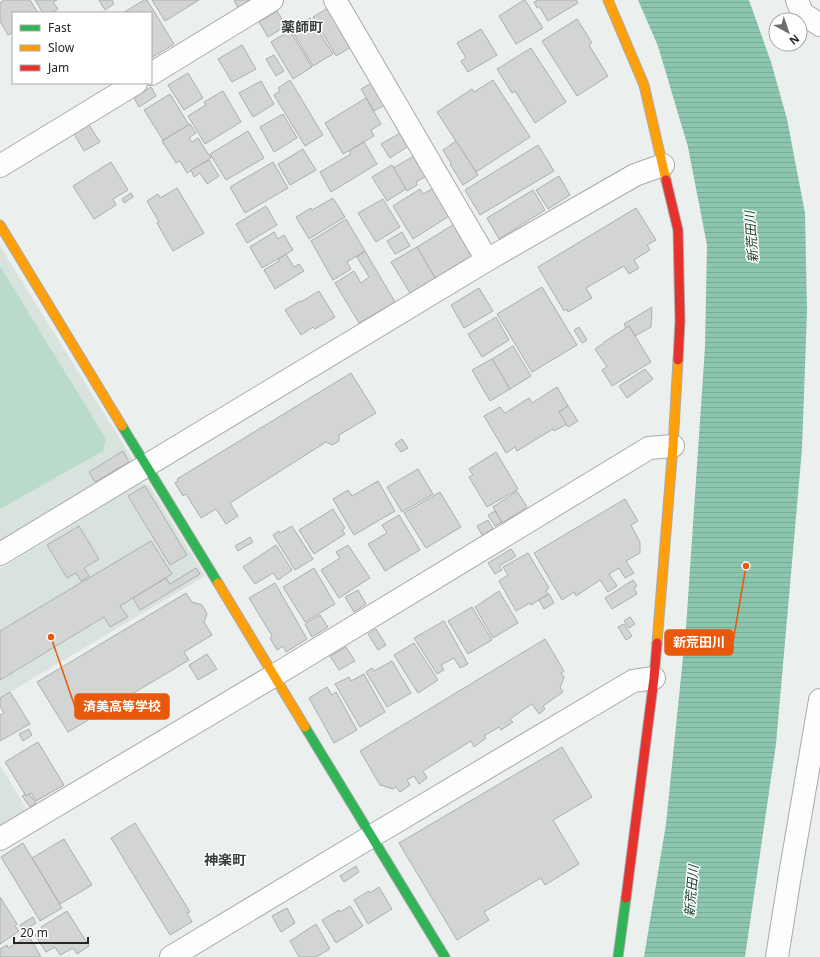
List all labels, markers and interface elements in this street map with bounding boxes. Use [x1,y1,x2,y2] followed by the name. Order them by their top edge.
[12,12,152,84] legend
[768,12,808,52] north arrow
[281,17,323,36] district label: 薬師町
[48,19,72,36] text: Fast
[786,31,803,49] text: N
[48,39,75,56] text: Slow
[47,59,69,76] text: Jam
[740,208,762,264] water label: 新荒田川
[665,630,733,655] callout: 新荒田川
[673,633,725,651] text: 新荒田川
[75,694,169,719] callout: 済美高等学校
[83,697,161,715] text: 済美高等学校
[204,850,246,869] district label: 神楽町
[680,862,702,918] water label: 新荒田川
[14,919,88,945] scale bar
[20,924,48,941] text: 20 m

